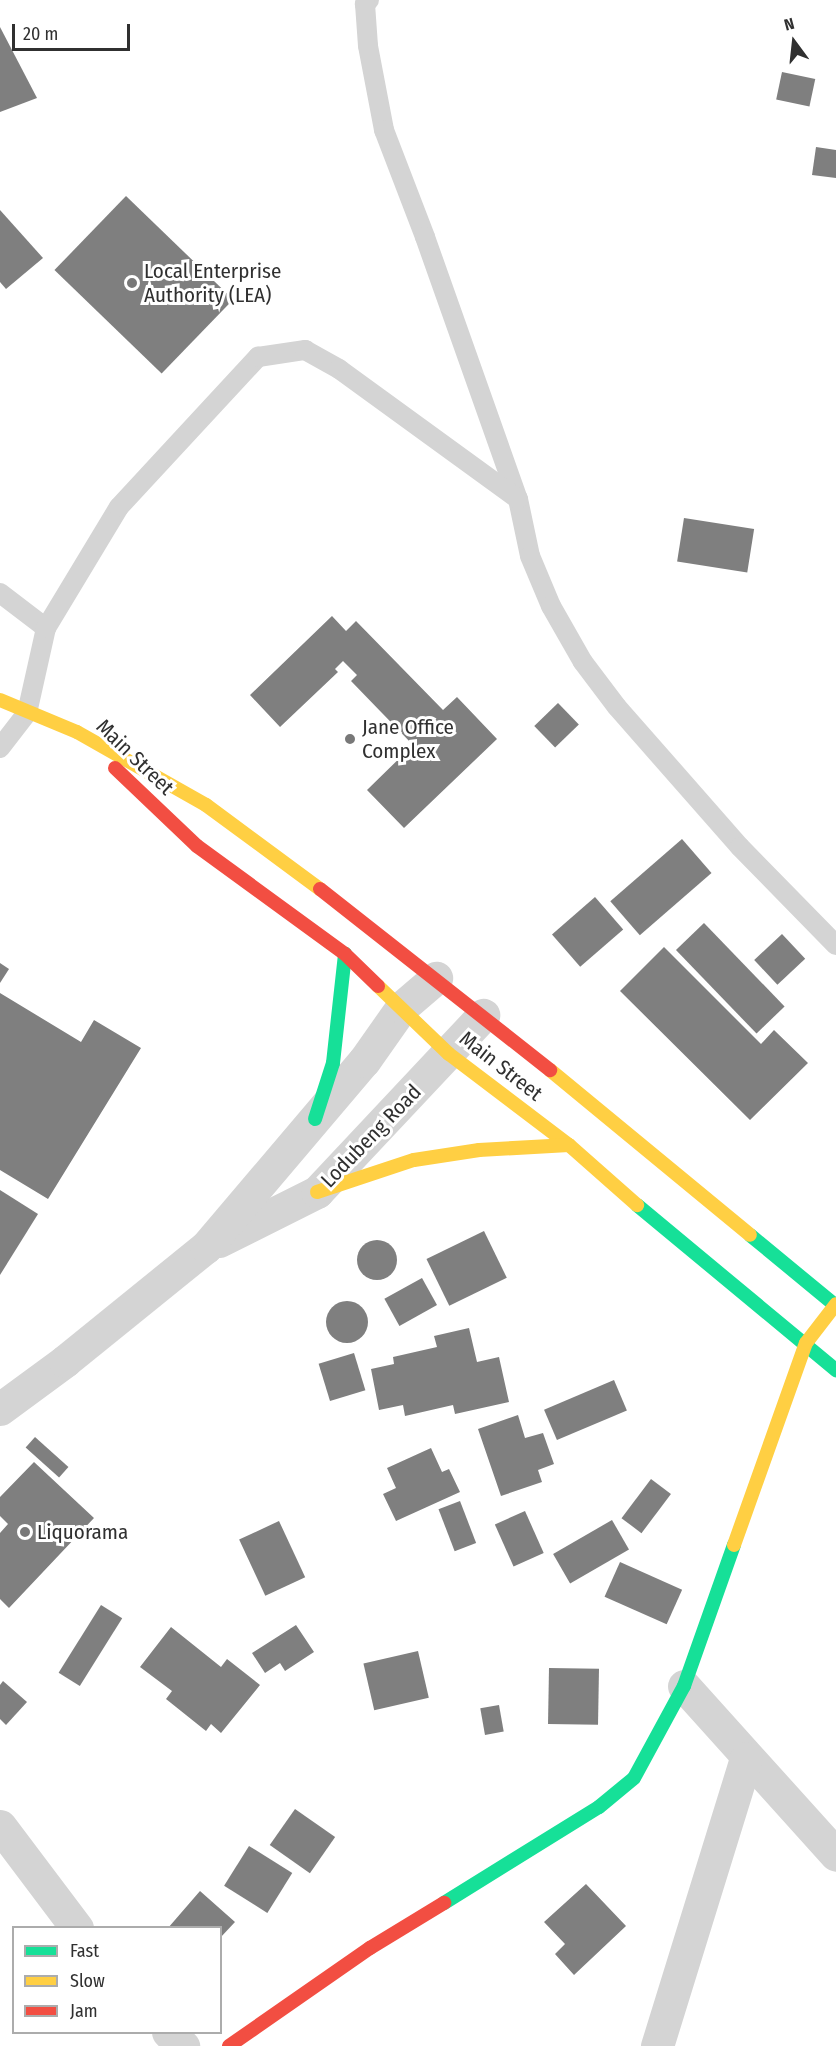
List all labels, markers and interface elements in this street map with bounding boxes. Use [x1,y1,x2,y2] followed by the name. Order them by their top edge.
[15,12,134,50] scale bar
[764,12,824,72] north arrow
[782,14,796,35] text: N
[23,23,58,45] text: 20 m
[144,258,281,308] place label: Local Enterprise Authority (LEA)
[125,276,139,290] marker: Local Enterprise Authority (LEA)
[91,714,179,800] street label: Main Street
[362,714,454,764] place label: Jane Office Complex
[343,732,357,746] marker: Jane Office Complex
[455,1026,547,1106] street label: Main Street
[316,1079,426,1193] street label: Lodubeng Road
[37,1519,128,1545] place label: Liquorama
[18,1525,32,1539] marker: Liquorama
[12,1926,222,2034] legend
[70,1940,99,1962] text: Fast
[70,1970,105,1992] text: Slow
[70,2000,98,2022] text: Jam

